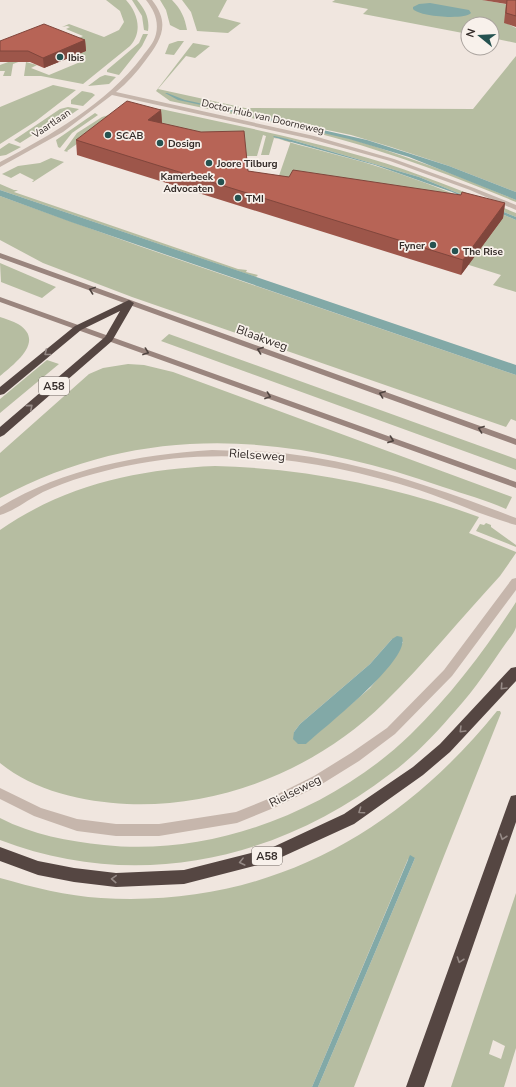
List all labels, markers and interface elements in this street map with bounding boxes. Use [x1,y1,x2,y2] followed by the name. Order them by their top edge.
[460,16,500,56] north arrow
[463,27,479,39] text: N
[68,51,84,65] place label: Ibis
[55,52,65,62] marker: Ibis
[200,96,326,138] street label: Doctor Hub van Doorneweg
[29,106,74,142] street label: Vaartlaan
[116,129,143,143] place label: SCAB
[103,130,113,140] marker: SCAB
[168,137,201,151] place label: Dosign
[155,138,165,148] marker: Dosign
[216,157,278,171] place label: Joore Tilburg
[204,158,214,168] marker: Joore Tilburg
[161,170,214,196] place label: Kamerbeek Advocaten
[216,177,226,187] marker: Kamerbeek Advocaten
[246,192,264,206] place label: TMI
[233,193,243,203] marker: TMI
[399,239,425,253] place label: Fyner
[428,240,438,250] marker: Fyner
[463,245,503,259] place label: The Rise
[450,246,460,256] marker: The Rise
[89,286,96,294] one-way arrow
[234,321,290,355] street label: Blaakweg
[256,346,263,355] one-way arrow
[142,348,149,356] one-way arrow
[45,349,52,356] one-way arrow
[39,377,69,395] road number: A58
[379,390,386,399] one-way arrow
[265,392,272,400] one-way arrow
[25,405,32,412] one-way arrow
[477,426,484,434] one-way arrow
[387,435,394,444] one-way arrow
[228,445,286,465] street label: Rielseweg
[501,683,508,690] one-way arrow
[459,725,467,733] one-way arrow
[266,771,324,811] street label: Rielseweg
[358,806,365,814] one-way arrow
[499,834,508,841] one-way arrow
[252,847,282,865] road number: A58
[239,857,246,866] one-way arrow
[111,875,117,883] one-way arrow
[456,956,465,963] one-way arrow

